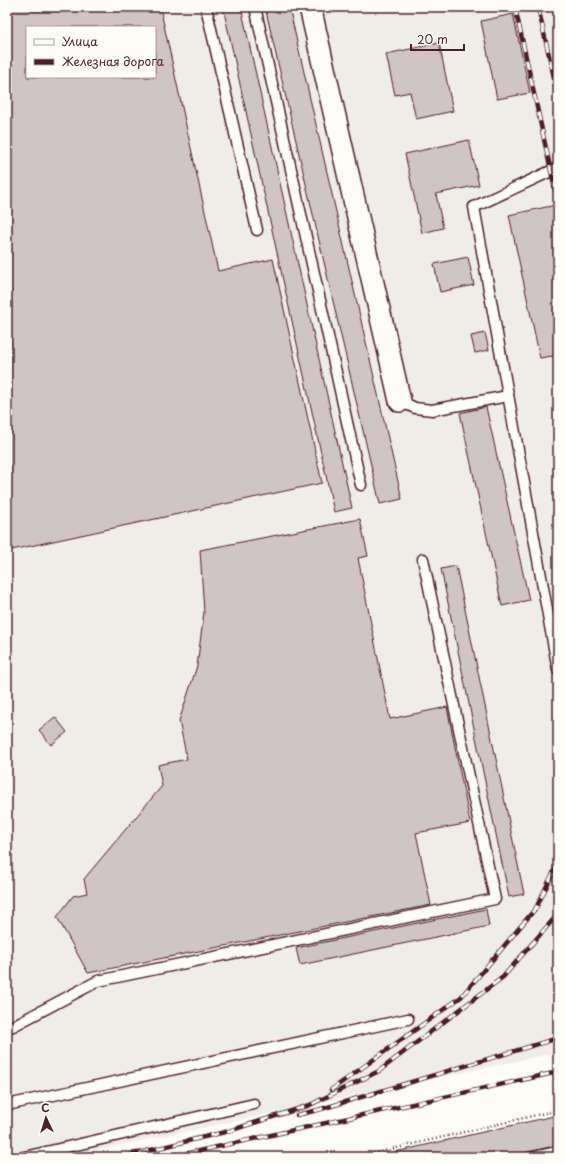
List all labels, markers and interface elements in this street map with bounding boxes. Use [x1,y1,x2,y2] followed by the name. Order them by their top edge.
[26,26,156,78] legend
[411,26,464,52] scale bar
[417,30,448,48] text: 20 m
[62,32,98,50] text: Улица
[62,52,165,70] text: Железная дорога
[26,1098,66,1138] north arrow
[41,1099,50,1116] text: С

